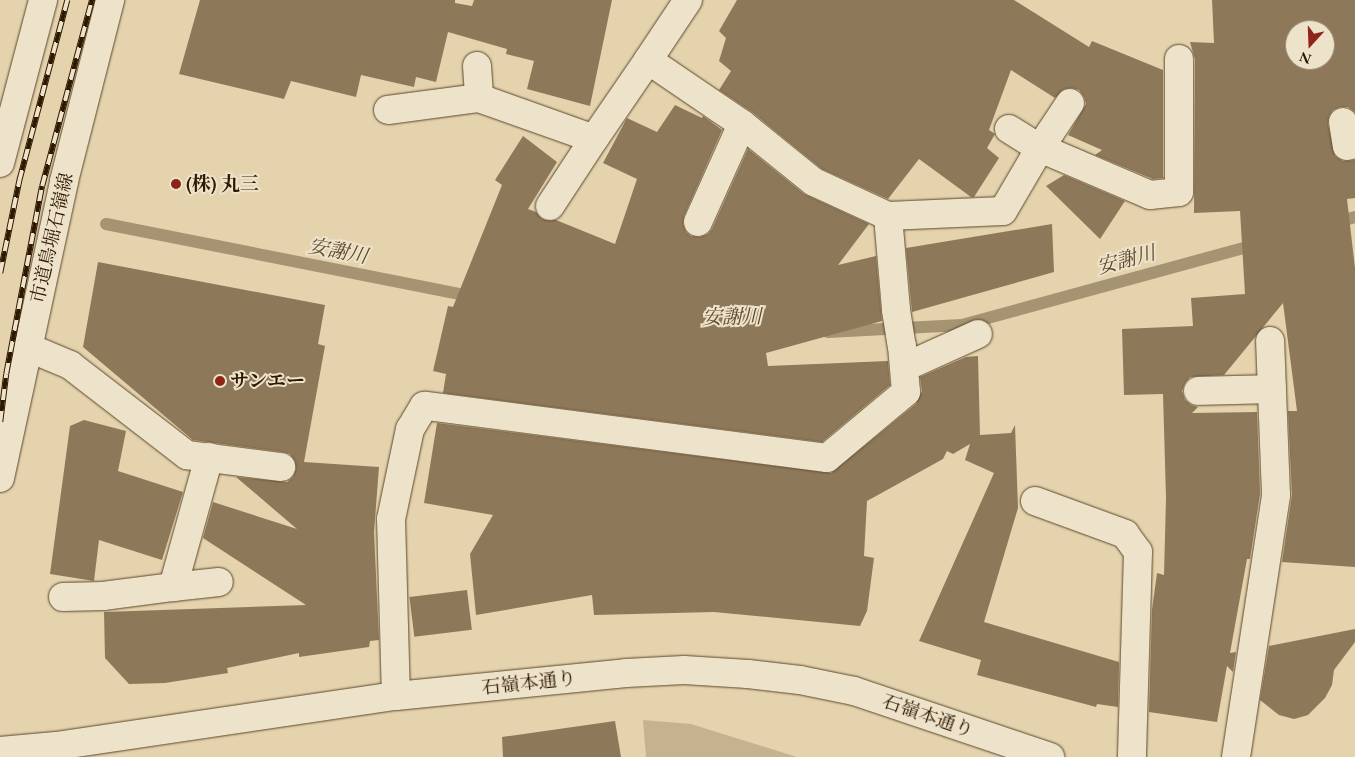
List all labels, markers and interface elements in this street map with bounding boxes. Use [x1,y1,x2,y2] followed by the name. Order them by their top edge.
[1285,20,1335,70] north arrow
[1297,48,1314,69] text: N
[26,171,78,305] street label: 市道鳥堀石嶺線
[186,173,259,195] place label: (株) 丸三
[170,178,182,190] marker: (株) 丸三
[306,233,370,269] water label: 安謝川
[1094,241,1158,279] water label: 安謝川
[702,304,762,330] water label: 安謝川
[230,370,306,392] place label: サンエー
[214,375,226,387] marker: サンエー
[481,667,577,699] street label: 石嶺本通り
[879,690,977,742] street label: 石嶺本通り

